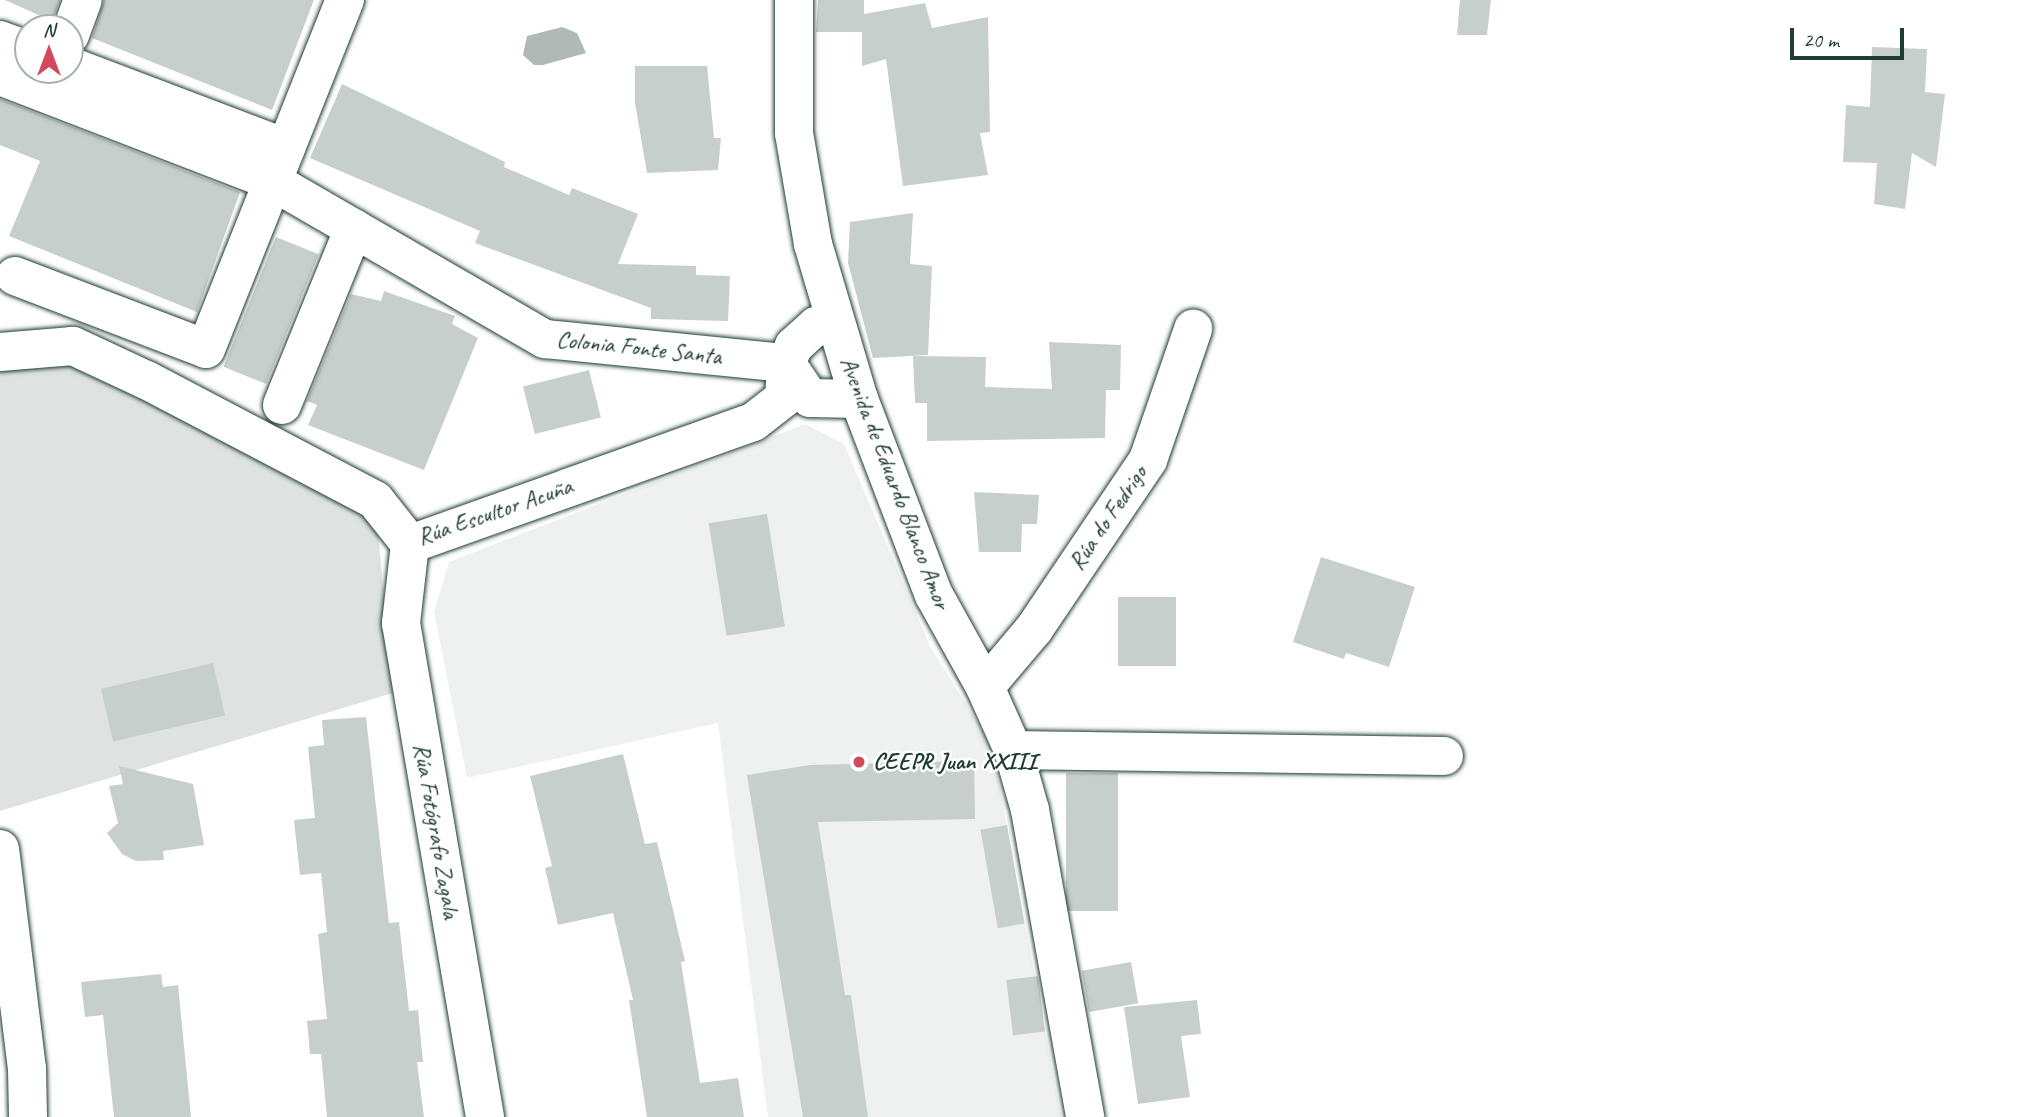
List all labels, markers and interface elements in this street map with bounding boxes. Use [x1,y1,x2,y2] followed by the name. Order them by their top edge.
[14,14,84,84] north arrow
[1794,14,1908,58] scale bar
[43,18,55,42] text: N
[1803,27,1839,53] text: 20 m
[555,325,723,371] street label: Colonia Fonte Santa
[833,353,957,613] street label: Avenida de Eduardo Blanco Amor
[1063,460,1153,576] street label: Rúa do Fedrigo
[414,472,576,552] street label: Rúa Escultor Acuña
[406,741,466,921] street label: Rúa Fotógrafo Zagala
[873,748,1036,776] place label: CEEPR Juan XXIII
[851,754,867,770] marker: CEEPR Juan XXIII

